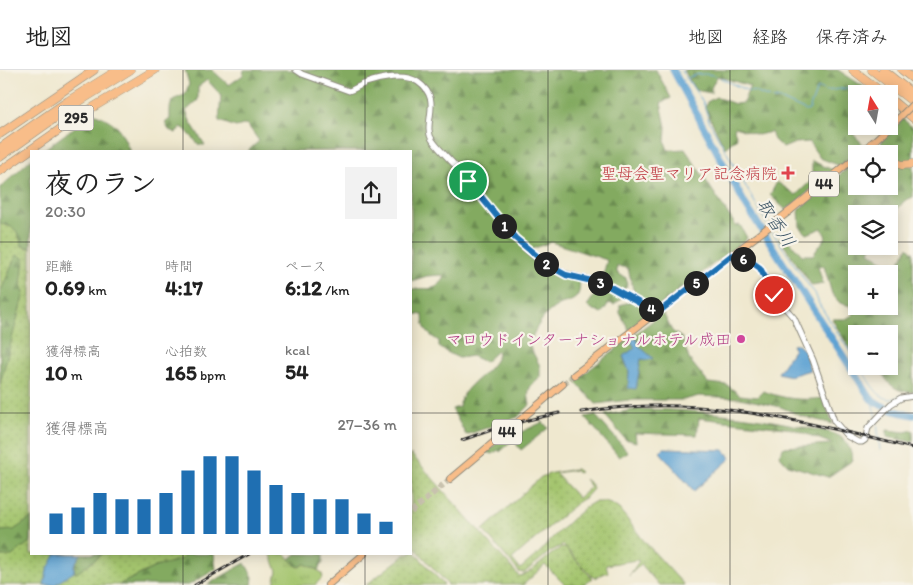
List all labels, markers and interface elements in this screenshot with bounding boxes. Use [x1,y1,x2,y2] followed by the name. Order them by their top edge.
[25,22,73,51] text: 地図
[688,26,724,48] text: 地図
[752,26,788,48] text: 経路
[816,26,888,48] text: 保存済み
[848,85,898,135] north arrow
[848,85,898,375] map controls
[58,106,94,130] road number: 295
[848,145,898,195] button: locate
[447,160,489,202] pin
[601,164,777,183] place label: 聖母会聖マリア記念病院
[45,166,157,200] text: 夜のラン
[781,166,795,180] marker: 聖母会聖マリア記念病院
[345,167,397,219] button: share
[454,167,482,195] icon: arrive
[809,172,839,196] road number: 44
[752,194,800,252] water label: 取香川
[45,202,86,221] text: 20:30
[848,205,898,255] button: layers
[492,214,516,238] pin: 1
[501,218,508,235] text: 1
[730,246,756,272] pin: 6
[740,251,747,268] text: 6
[534,252,558,276] pin: 2
[543,256,550,273] text: 2
[45,258,73,275] text: 距離
[165,258,193,275] text: 時間
[285,258,326,275] text: ペース
[848,265,898,315] button: +
[588,270,612,296] pin: 3
[684,270,708,296] pin: 5
[753,274,795,316] pin
[45,275,85,300] text: 0.69
[165,275,203,300] text: 4:17
[285,275,322,300] text: 6:12
[597,275,604,292] text: 3
[693,275,700,292] text: 5
[760,281,788,309] icon: check
[85,282,107,299] text: km
[322,282,350,299] text: /km
[638,296,664,322] pin: 4
[647,301,656,318] text: 4
[848,325,898,375] button: −
[446,330,731,349] place label: マロウドインターナショナルホテル成田
[735,333,747,345] marker: マロウドインターナショナルホテル成田
[285,342,310,359] text: kcal
[45,343,101,360] text: 獲得標高
[165,343,207,360] text: 心拍数
[285,359,309,384] text: 54
[45,360,68,385] text: 10
[165,360,197,385] text: 165
[68,367,83,384] text: m
[197,367,226,384] text: bpm
[337,415,397,434] text: 27–36 m
[45,419,109,438] text: 獲得標高
[492,420,522,444] road number: 44

